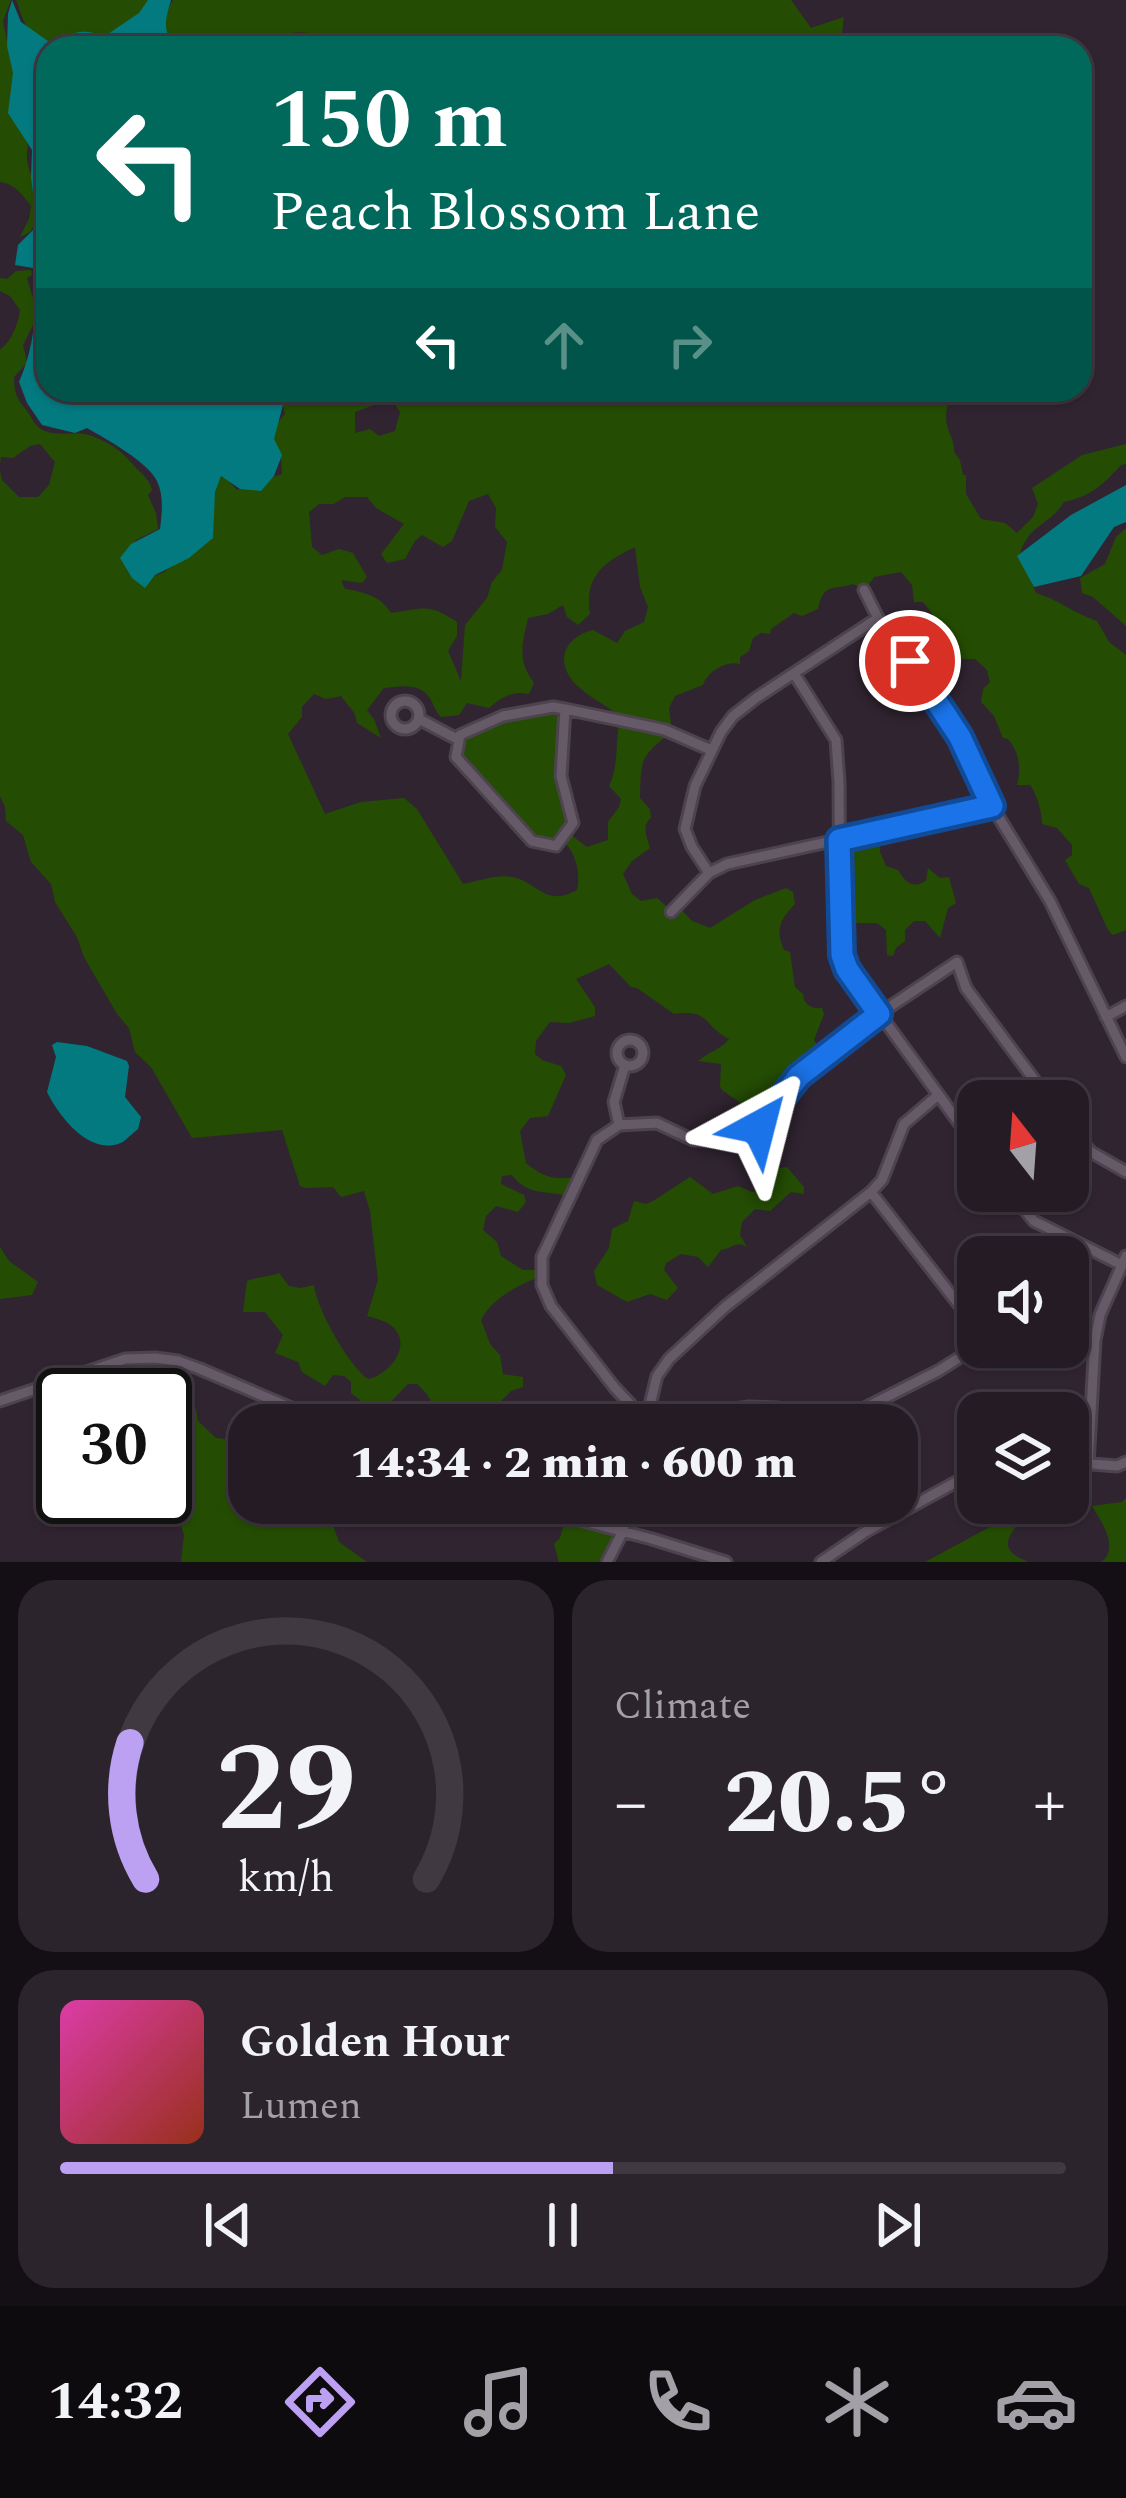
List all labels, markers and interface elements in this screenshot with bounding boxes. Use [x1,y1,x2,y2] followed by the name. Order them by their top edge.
[270,57,508,185] text: 150 m
[72,84,228,240] icon: left
[270,172,760,254] text: Peach Blossom Lane
[405,312,471,378] icon: left
[531,312,597,378] icon: ahead
[657,312,723,378] icon: right
[859,610,961,712] pin
[877,628,943,694] icon: arrive
[696,1064,822,1190] position arrow
[957,1080,1089,1212] north arrow
[957,1080,1089,1524] map controls
[957,1236,1089,1368] button: sound
[36,1368,192,1524] speed limit sign: 30
[957,1392,1089,1524] button: layers
[350,1429,796,1498] text: 14:34 · 2 min · 600 m
[614,1677,751,1736] text: Climate
[216,1696,356,1886] text: 29
[724,1736,956,1873] text: 20.5°
[614,1754,647,1855] text: −
[1033,1754,1066,1855] text: +
[238,1846,334,1911] text: km/h
[240,2008,509,2077] text: Golden Hour
[240,2077,362,2136] text: Lumen
[195,2192,261,2258] icon: previous
[530,2192,596,2258] icon: pause
[865,2192,931,2258] icon: next
[278,2360,362,2444] icon: directions
[457,2360,541,2444] icon: music
[636,2360,720,2444] icon: phone
[815,2360,899,2444] icon: climate
[994,2360,1078,2444] icon: car
[48,2361,183,2443] text: 14:32

